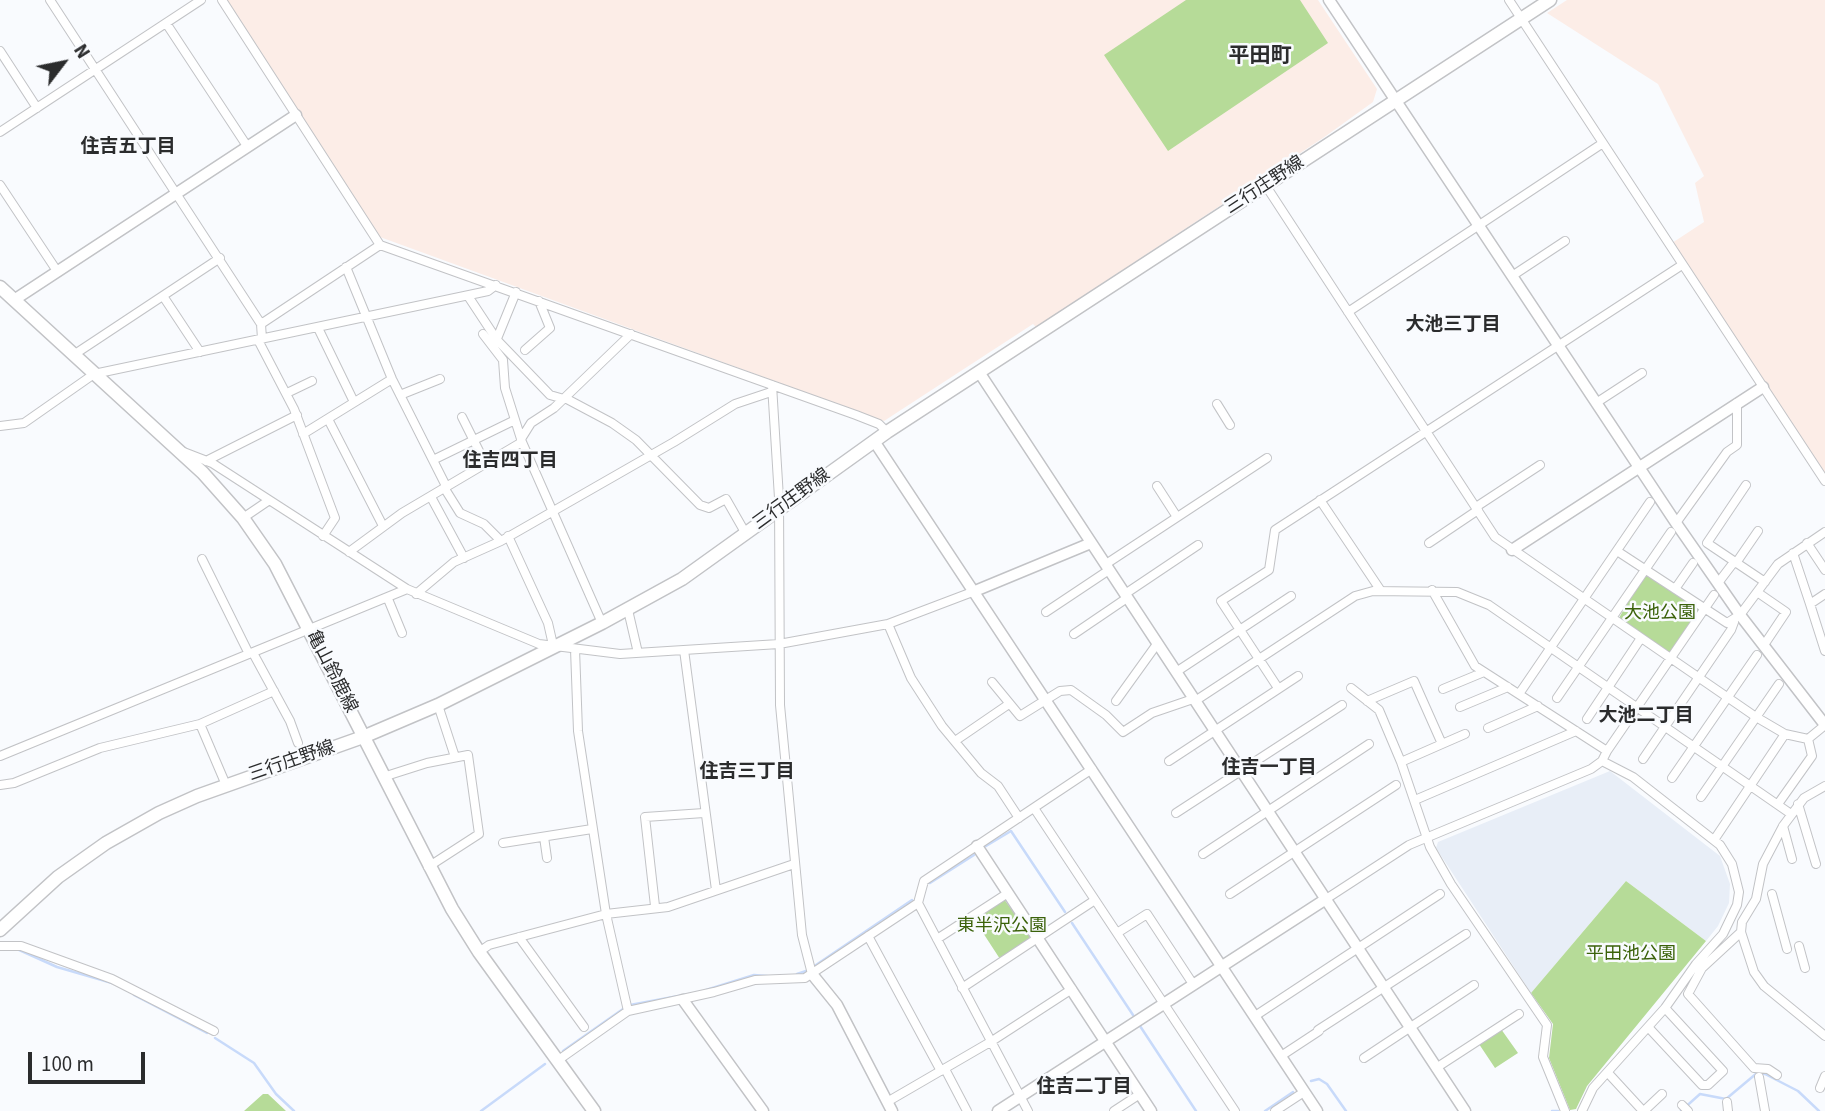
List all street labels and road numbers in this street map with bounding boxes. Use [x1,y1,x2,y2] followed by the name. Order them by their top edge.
[1221,152,1309,220] street label: 三行庄野線
[749,465,835,535] street label: 三行庄野線
[301,627,361,717] street label: 亀山鈴鹿線
[246,737,338,787] street label: 三行庄野線

